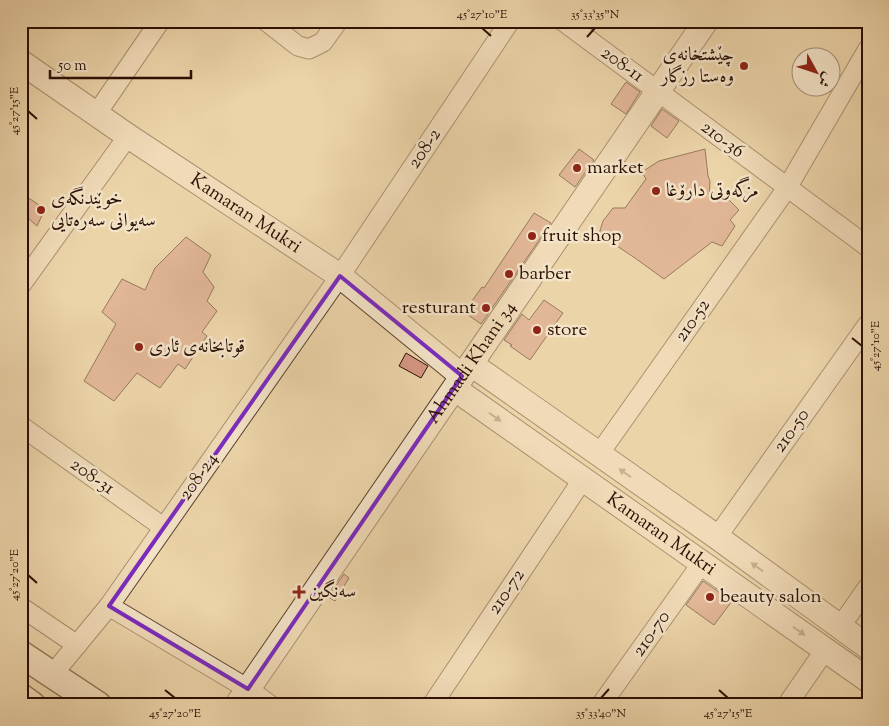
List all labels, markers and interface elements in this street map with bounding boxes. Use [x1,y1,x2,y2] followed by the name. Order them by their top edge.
[457,6,508,24] text: 45°27'10"E
[571,6,620,24] text: 35°33'35"N
[595,40,650,90] street label: 208-11
[659,42,734,91] place label: چێشتخانەی وەستا رزگار
[50,48,191,80] scale bar
[792,48,842,98] north arrow
[57,56,87,77] text: 50 m
[738,60,750,72] marker: چێشتخانەی وەستا رزگار
[812,67,837,91] text: ش
[6,86,24,135] text: 45°27'15"E
[694,115,750,165] street label: 210-36
[402,123,448,175] street label: 208-2
[587,155,644,182] place label: market
[571,162,583,174] marker: market
[184,167,307,260] street label: Kamaran Mukri
[666,176,759,205] place label: مزگەوتی دارۆغا
[650,185,662,197] marker: مزگەوتی دارۆغا
[51,186,156,235] place label: خوێندنگەی سەیوانی سەرەتایی
[35,204,47,216] marker: خوێندنگەی سەیوانی سەرەتایی
[542,223,622,250] place label: fruit shop
[526,230,538,242] marker: fruit shop
[519,261,571,288] place label: barber
[503,268,515,280] marker: barber
[668,294,718,348] street label: 210-52
[402,295,476,322] place label: resturant
[420,296,523,429] street label: Ahmadi Khani 34
[480,302,492,314] marker: resturant
[547,317,587,344] place label: store
[867,320,885,371] text: 45°27'10"E
[531,324,543,336] marker: store
[149,334,245,361] place label: قوتابخانەی ئاری
[133,341,145,353] marker: قوتابخانەی ئاری
[767,404,817,458] street label: 210-50
[488,412,501,422] one-way arrow
[173,447,226,507] street label: 208-24
[64,452,120,502] street label: 208-31
[618,468,632,478] one-way arrow
[601,486,721,582] street label: Kamaran Mukri
[6,548,24,601] text: 45°27'20"E
[751,562,764,572] one-way arrow
[482,564,532,620] street label: 210-72
[309,578,356,606] place label: سەنگین
[720,584,822,611] place label: beauty salon
[293,586,305,598] marker: سەنگین
[704,591,716,603] marker: beauty salon
[626,605,678,663] street label: 210-70
[792,626,806,636] one-way arrow
[149,705,202,723] text: 45°27'20"E
[576,705,627,723] text: 35°33'40"N
[704,705,753,723] text: 45°27'15"E

